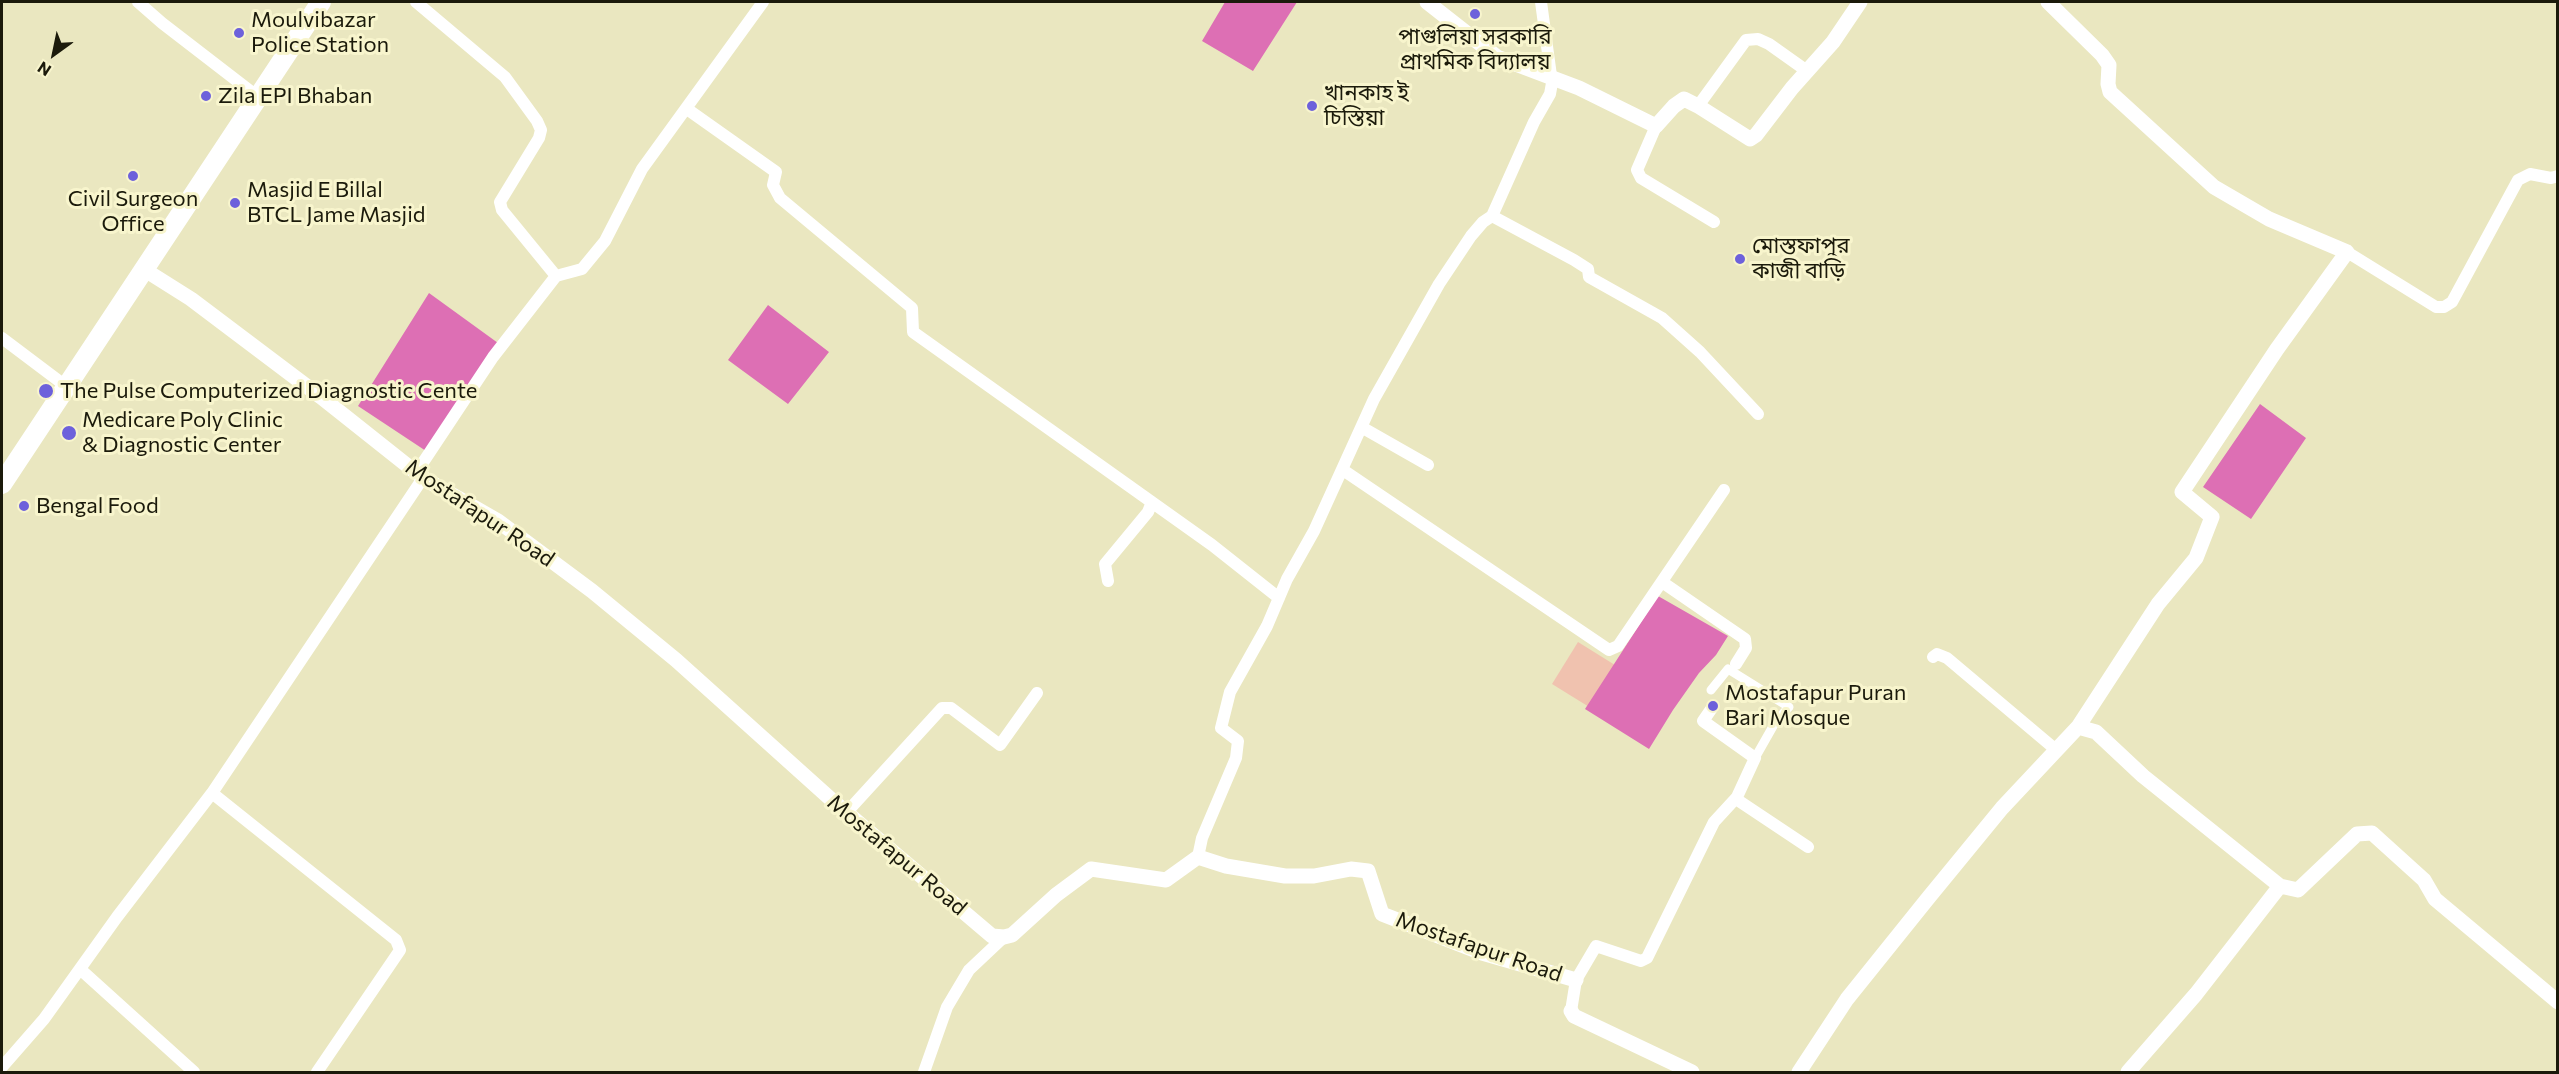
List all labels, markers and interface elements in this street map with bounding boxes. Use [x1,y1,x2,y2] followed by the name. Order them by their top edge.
[251,7,389,58] place label: Moulvibazar Police Station
[1468,7,1482,21] marker: পাগুলিয়া সরকারি প্রাথমিক বিদ্যালয়
[24,24,84,84] north arrow
[1398,24,1552,76] place label: পাগুলিয়া সরকারি প্রাথমিক বিদ্যালয়
[232,26,246,40] marker: Moulvibazar Police Station
[34,58,54,81] text: N
[1324,80,1409,132] place label: খানকাহ ই চিস্তিয়া
[218,83,372,109] place label: Zila EPI Bhaban
[199,89,213,103] marker: Zila EPI Bhaban
[1305,99,1319,113] marker: খানকাহ ই চিস্তিয়া
[126,169,140,183] marker: Civil Surgeon Office
[247,177,426,228] place label: Masjid E Billal BTCL Jame Masjid
[68,186,198,237] place label: Civil Surgeon Office
[228,196,242,210] marker: Masjid E Billal BTCL Jame Masjid
[1752,233,1850,284] place label: মোস্তফাপুর কাজী বাড়ি
[1733,252,1747,266] marker: মোস্তফাপুর কাজী বাড়ি
[60,378,477,404] place label: The Pulse Computerized Diagnostic Cente
[37,382,55,400] marker: The Pulse Computerized Diagnostic Cente
[82,407,283,458] place label: Medicare Poly Clinic & Diagnostic Center
[60,424,78,442] marker: Medicare Poly Clinic & Diagnostic Center
[400,453,560,573] street label: Mostafapur Road
[36,493,159,519] place label: Bengal Food
[17,499,31,513] marker: Bengal Food
[1725,680,1906,732] place label: Mostafapur Puran Bari Mosque
[1706,699,1720,713] marker: Mostafapur Puran Bari Mosque
[822,789,972,921] street label: Mostafapur Road
[1392,906,1566,988] street label: Mostafapur Road

